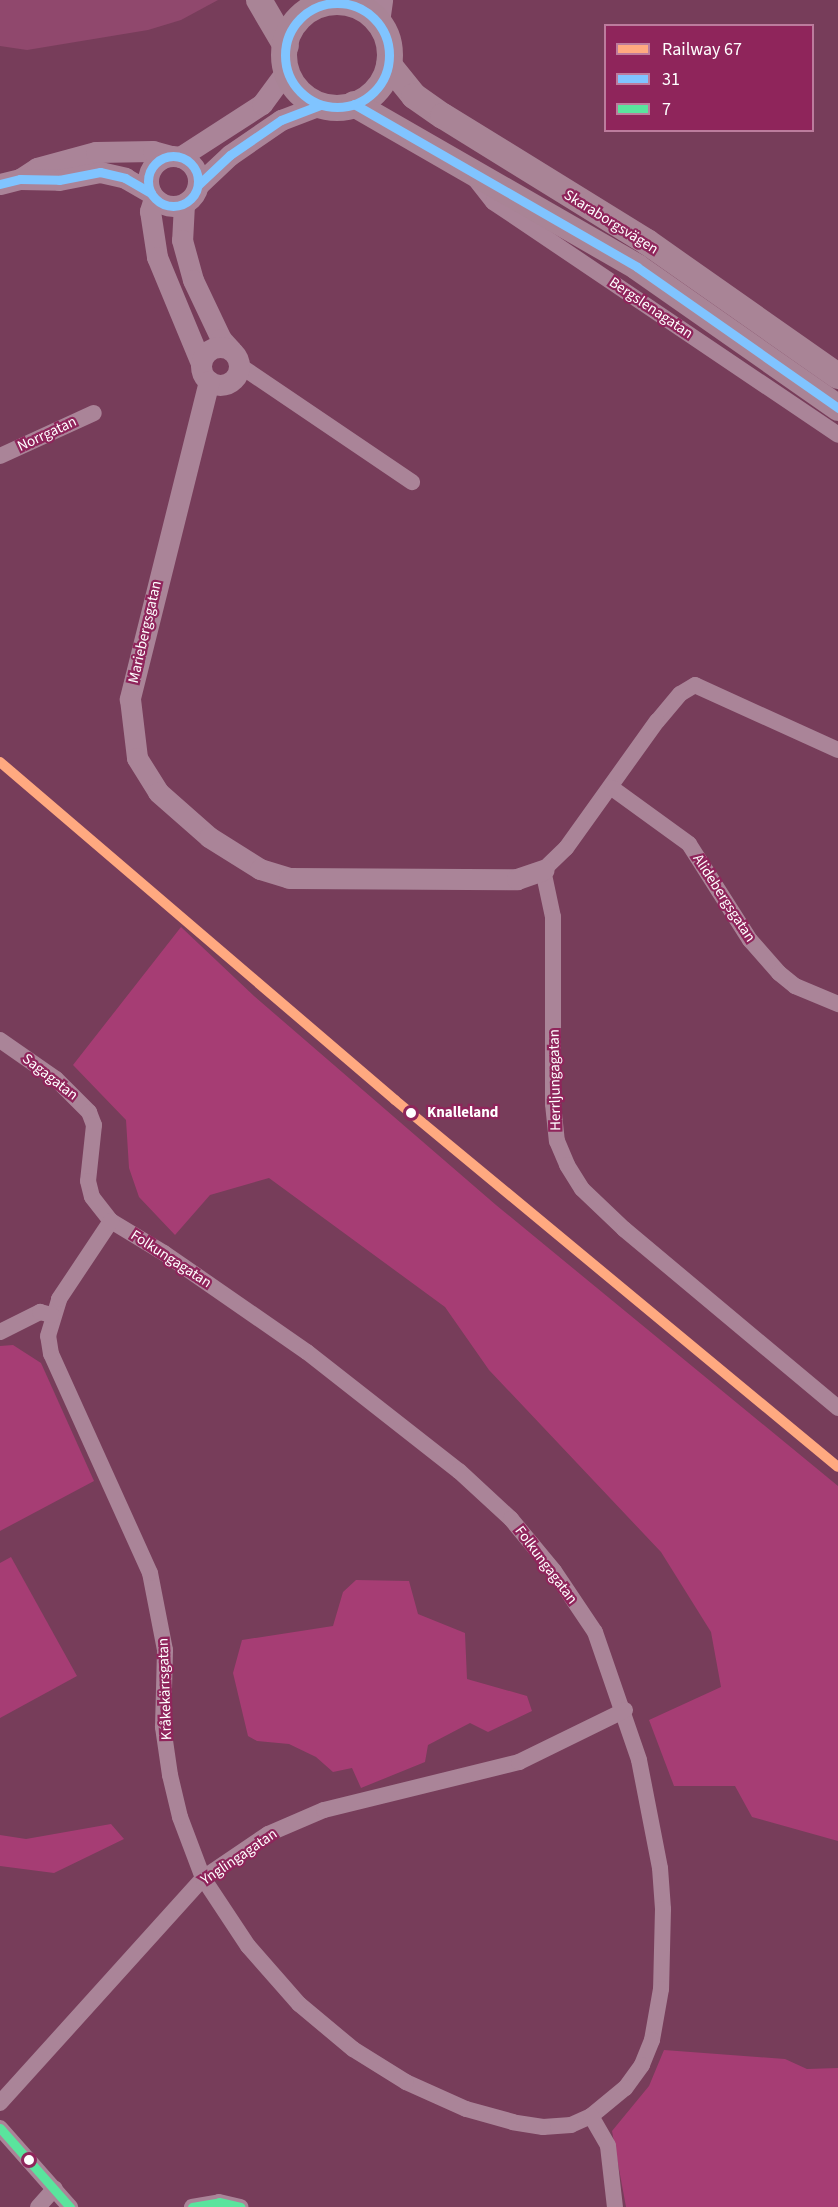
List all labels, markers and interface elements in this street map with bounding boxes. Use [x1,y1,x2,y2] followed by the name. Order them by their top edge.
[604,24,814,132] legend
[662,37,742,62] text: Railway 67
[662,67,680,92] text: 31
[662,97,671,122] text: 7
[561,186,661,258] street label: Skaraborgsvägen
[606,273,696,343] street label: Bergslenagatan
[15,412,79,456] street label: Norrgatan
[124,579,166,685] street label: Mariebergsgatan
[689,851,759,945] street label: Alidebergsgatan
[545,1029,565,1131] street label: Herrljungagatan
[19,1050,81,1104] street label: Sagagatan
[400,1102,422,1124] marker: Knalleland
[427,1104,498,1122] place label: Knalleland
[127,1226,215,1292] street label: Folkungagatan
[511,1523,581,1607] street label: Folkungagatan
[154,1638,176,1740] street label: Kråkekärrsgatan
[197,1825,281,1889] street label: Ynglingagatan
[23,2154,35,2166] unlabelled marker

